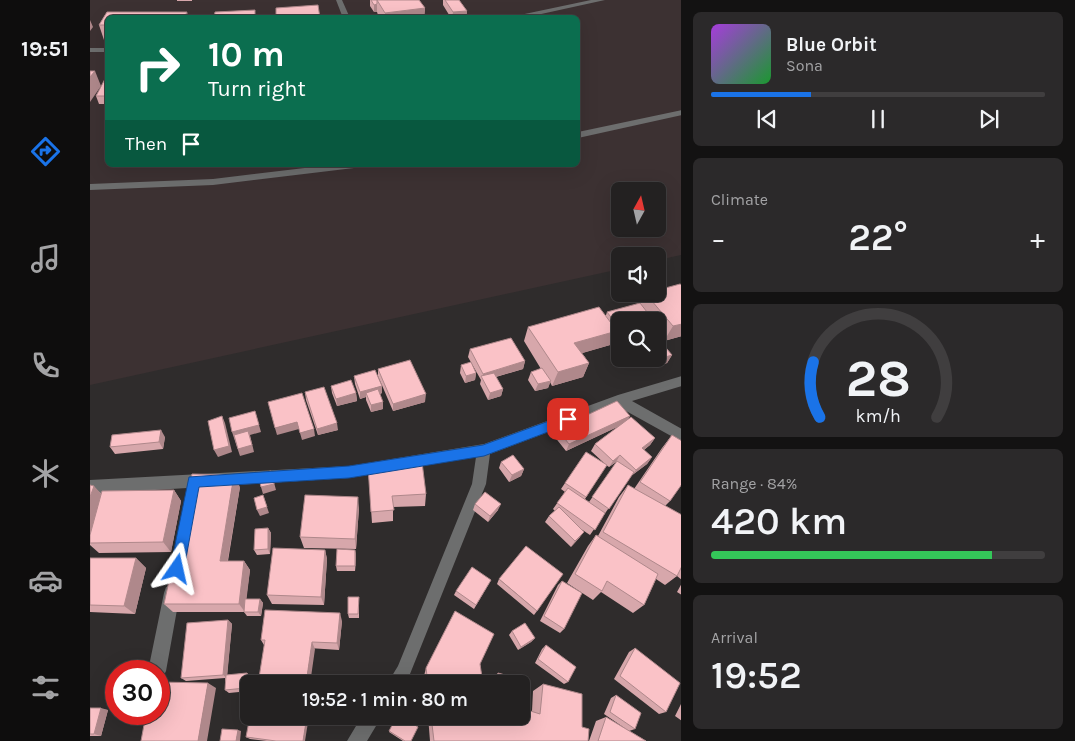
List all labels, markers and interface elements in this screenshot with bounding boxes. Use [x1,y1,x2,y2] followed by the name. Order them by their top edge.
[208,34,285,75] text: 10 m
[786,34,877,56] text: Blue Orbit
[125,35,190,100] icon: right
[21,36,69,62] text: 19:51
[786,56,823,75] text: Sona
[208,76,306,102] text: Turn right
[753,105,781,133] icon: previous
[864,105,892,133] icon: pause
[975,105,1003,133] icon: next
[177,130,205,158] icon: arrive
[125,133,167,155] text: Then
[28,134,63,169] icon: directions
[611,182,666,238] north arrow
[611,182,666,367] map controls
[711,190,768,209] text: Climate
[848,215,908,260] text: 22°
[711,222,726,255] text: −
[1030,222,1045,255] text: +
[28,241,63,276] icon: music
[611,247,666,302] button: sound
[611,312,666,367] button: search
[28,348,63,383] icon: phone
[845,348,911,409] text: 28
[547,398,589,440] pin
[554,405,582,433] icon: arrive
[855,406,901,427] text: km/h
[28,456,63,491] icon: climate
[711,474,797,493] text: Range · 84%
[711,499,847,544] text: 420 km
[150,542,202,594] position arrow
[28,563,63,598] icon: car
[711,628,758,647] text: Arrival
[711,653,802,698] text: 19:52
[105,660,170,725] speed limit sign: 30
[28,670,63,705] icon: filters
[302,689,468,711] text: 19:52 · 1 min · 80 m

